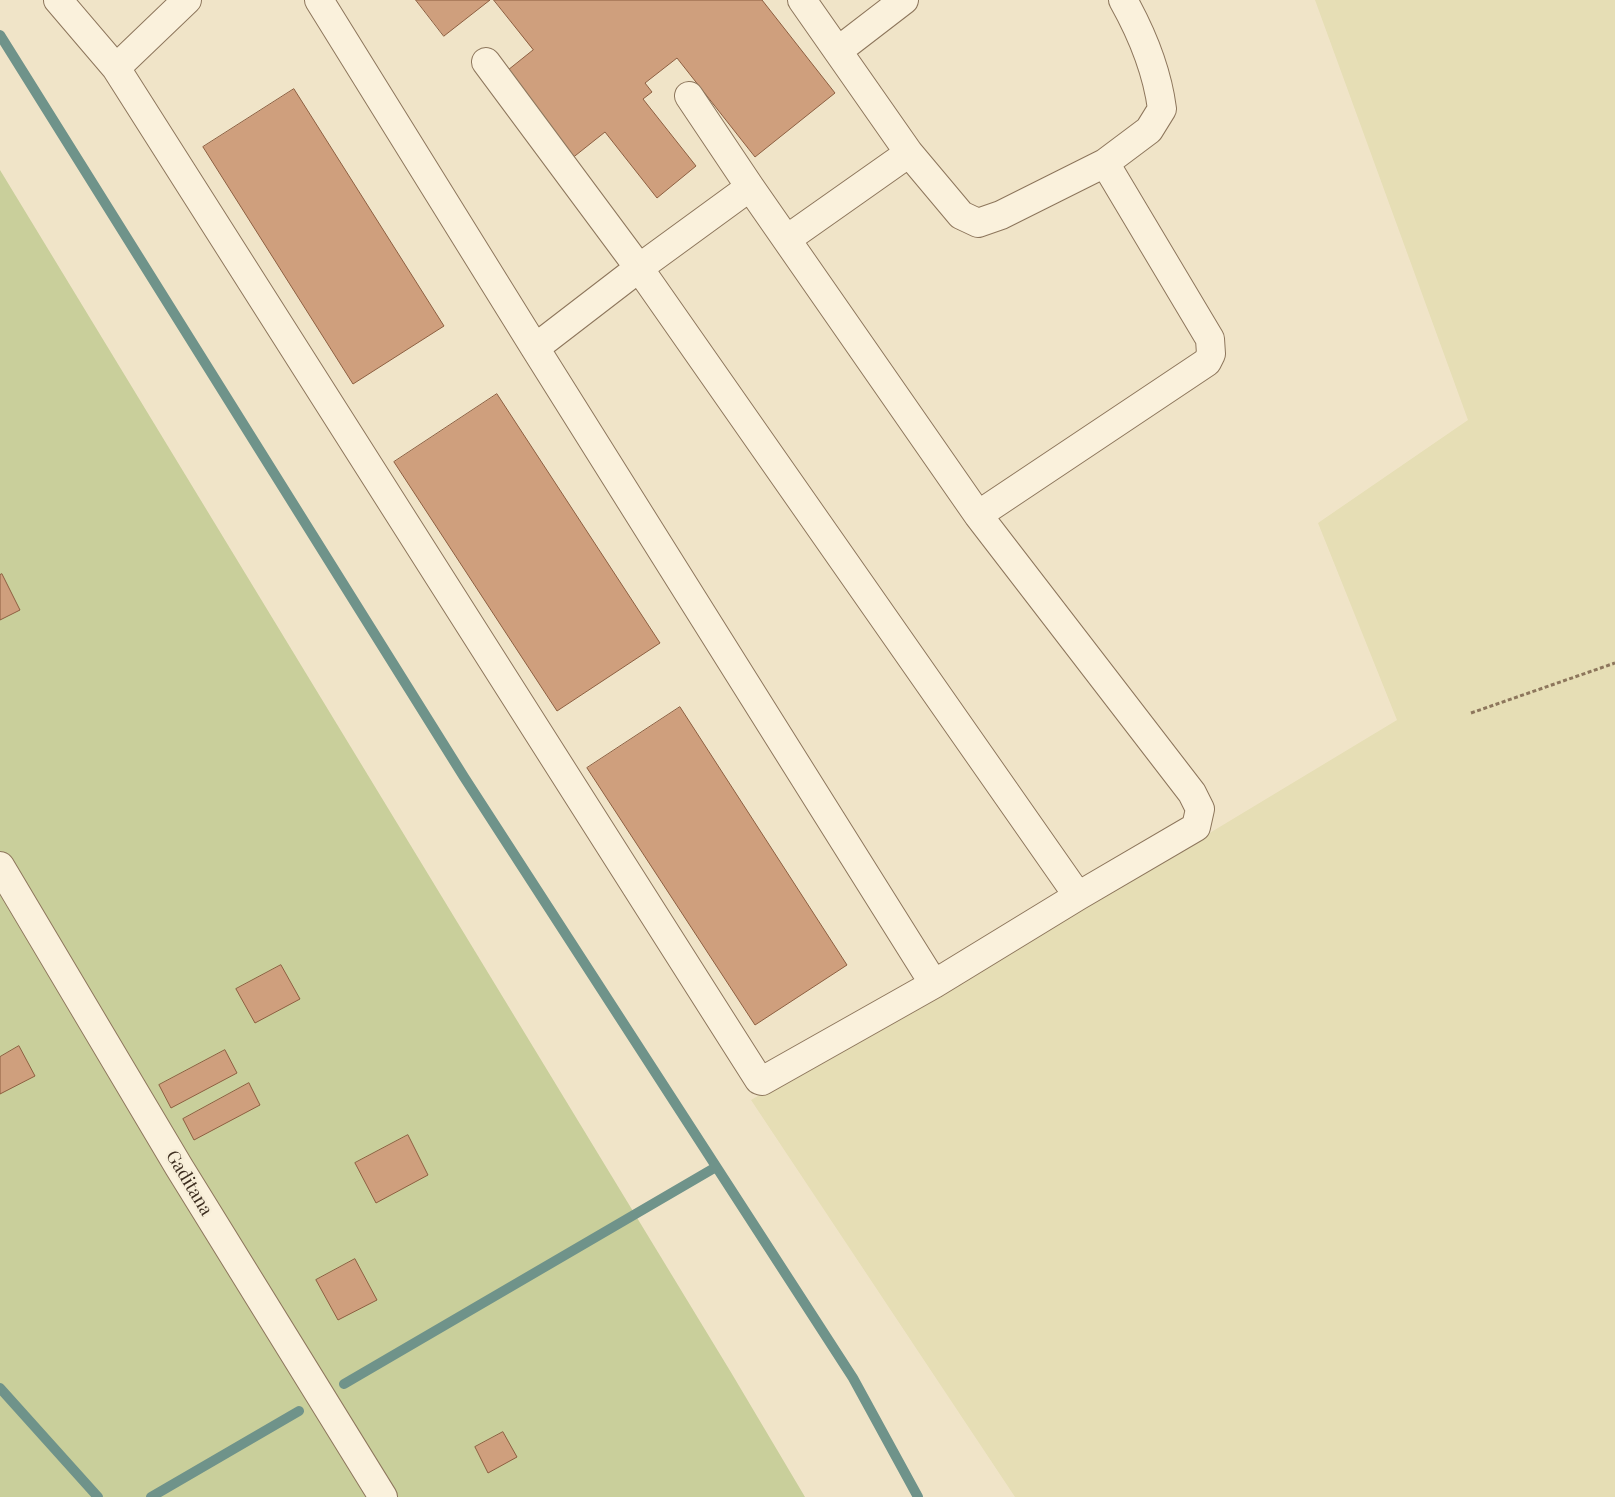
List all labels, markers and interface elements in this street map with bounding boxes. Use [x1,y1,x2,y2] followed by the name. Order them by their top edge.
[161,1146,217,1220] street label: Gaditana

